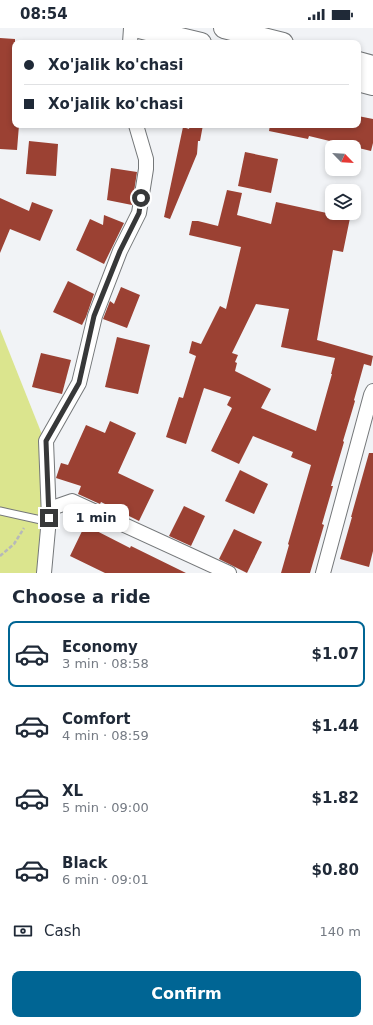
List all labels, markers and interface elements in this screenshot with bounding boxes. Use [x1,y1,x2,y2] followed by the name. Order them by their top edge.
[20,5,68,23] text: 08:54
[48,56,183,74] text: Xo'jalik ko'chasi
[48,95,183,113] text: Xo'jalik ko'chasi
[325,140,361,176] north arrow
[325,140,361,220] map controls
[325,184,361,220] button: layers
[132,189,150,207] route start
[63,504,129,532] callout: 1 min
[40,509,58,527] route end
[76,510,116,525] text: 1 min
[12,586,151,607] text: Choose a ride
[14,636,50,672] icon: car
[62,638,138,656] text: Economy
[312,645,359,663] text: $1.07
[62,656,149,671] text: 3 min · 08:58
[14,708,50,744] icon: car
[62,710,130,728] text: Comfort
[312,717,359,735] text: $1.44
[62,728,149,743] text: 4 min · 08:59
[14,780,50,816] icon: car
[62,782,83,800] text: XL
[312,789,359,807] text: $1.82
[62,800,149,815] text: 5 min · 09:00
[14,852,50,888] icon: car
[62,854,108,872] text: Black
[312,861,359,879] text: $0.80
[62,872,149,887] text: 6 min · 09:01
[12,920,34,942] icon: cash
[44,922,81,940] text: Cash
[319,924,361,939] text: 140 m
[12,971,361,1017] button: Confirm

